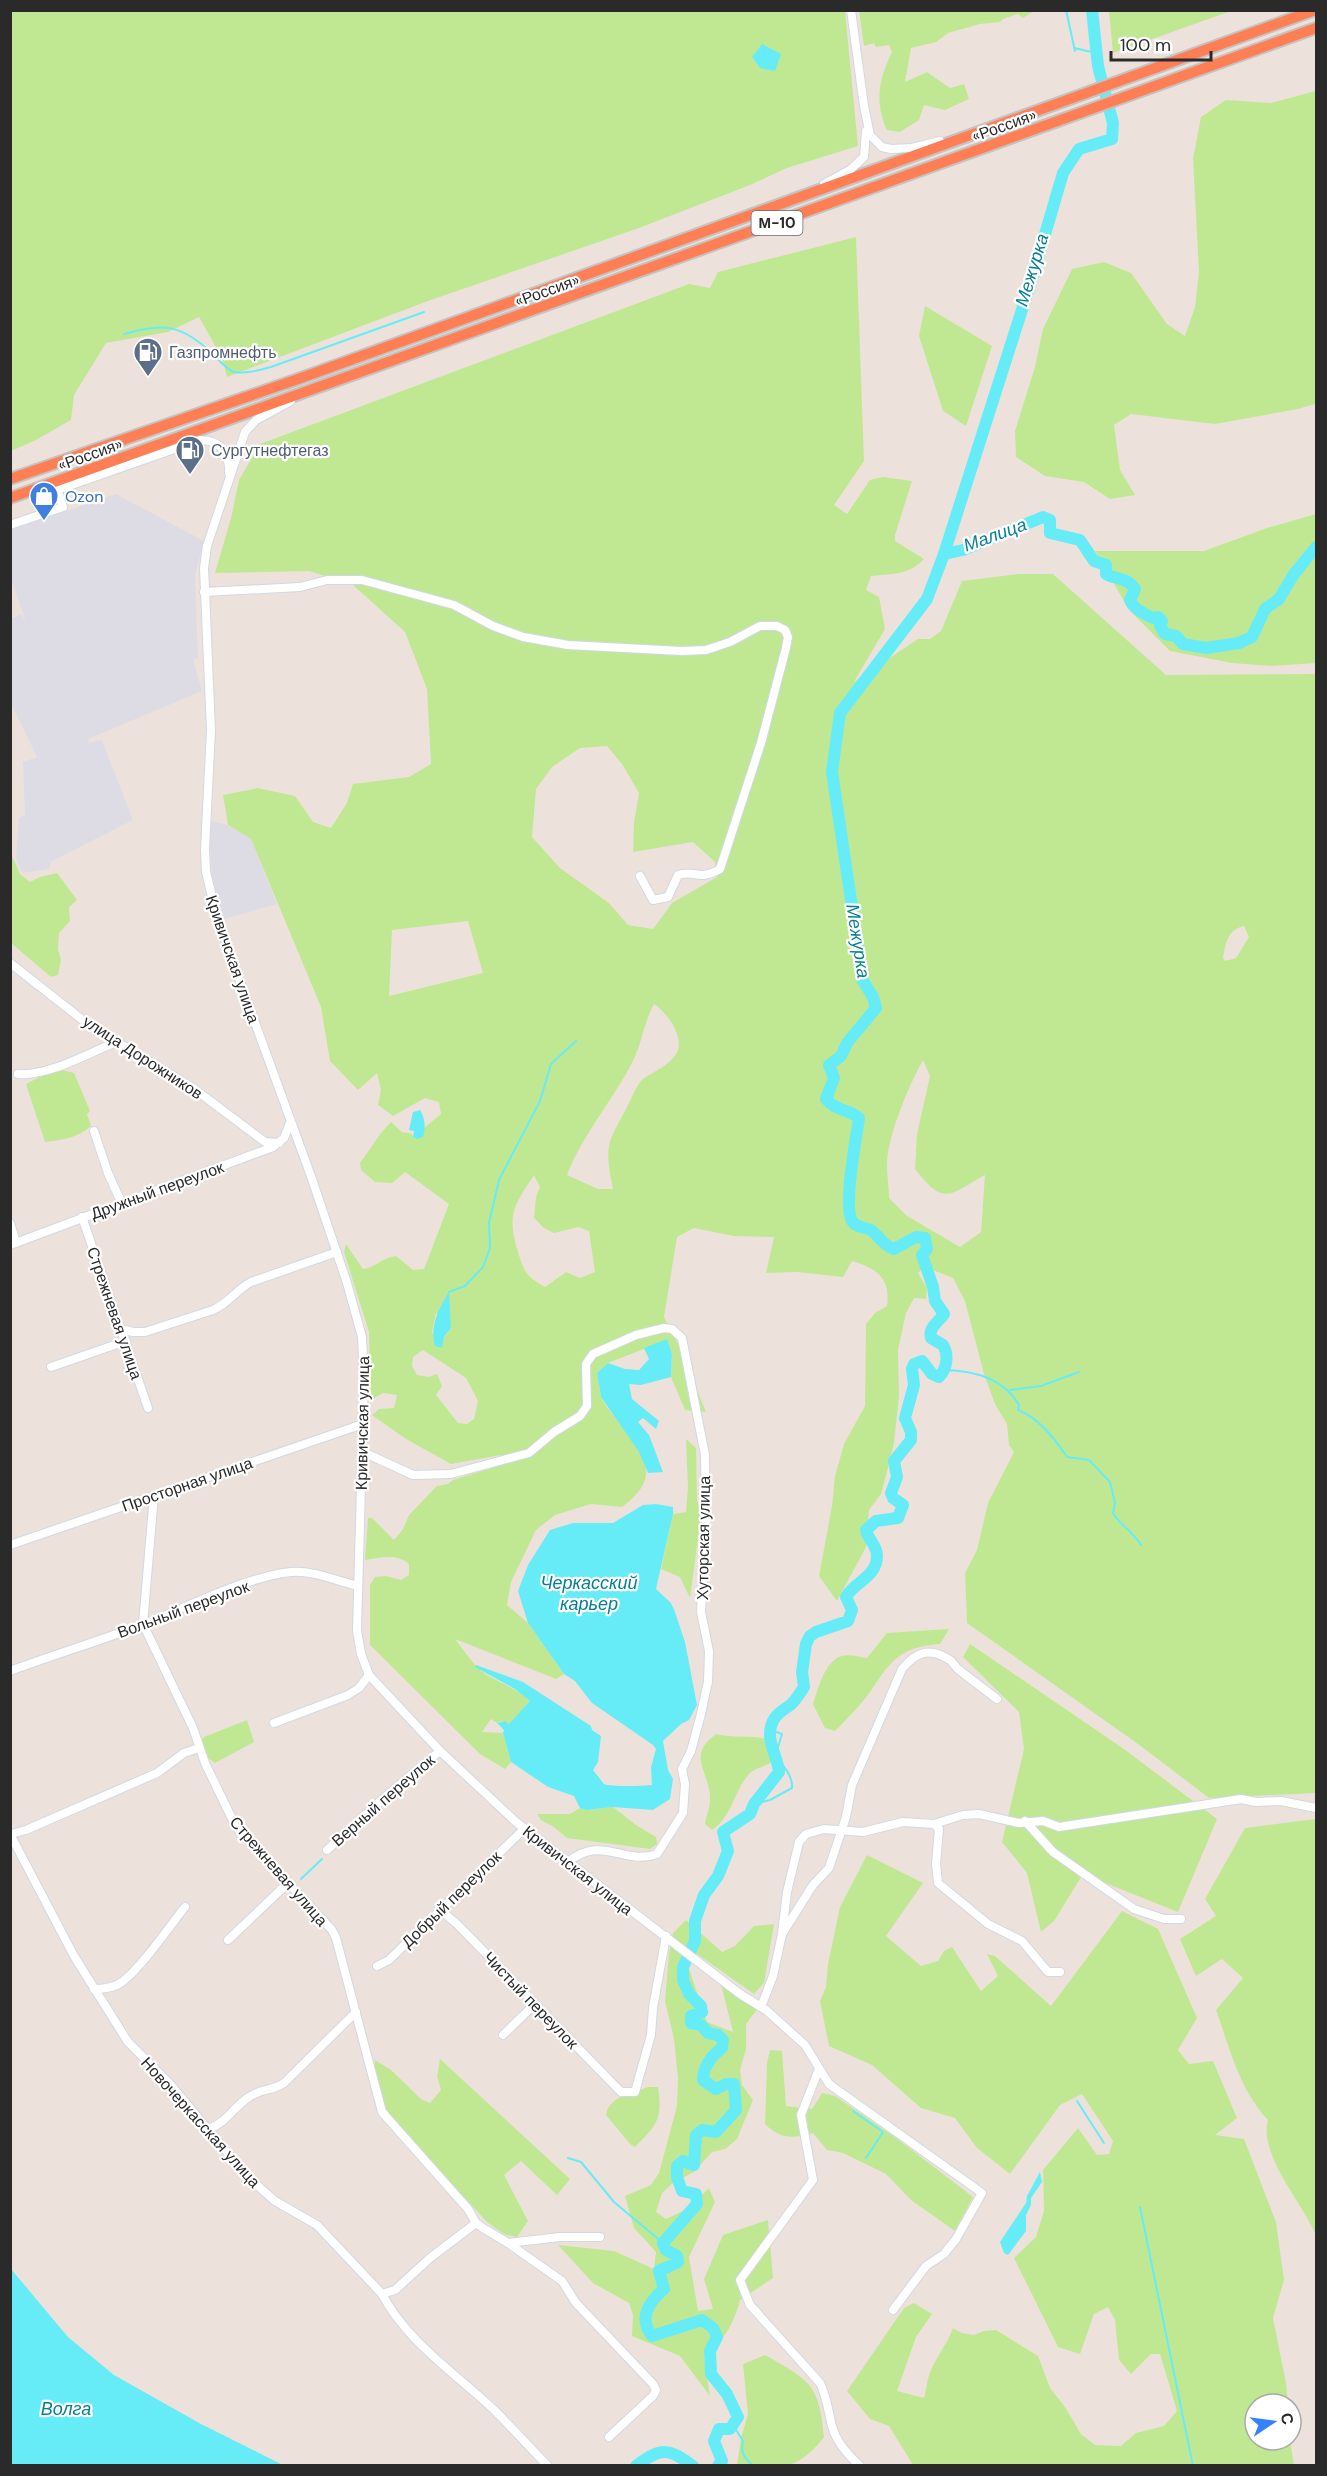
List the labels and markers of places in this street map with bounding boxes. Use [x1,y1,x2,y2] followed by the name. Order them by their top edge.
[132,336,164,378] fuel station icon: Газпромнефть
[169,342,277,363] place label: Газпромнефть
[174,434,206,476] fuel station icon: Сургутнефтегаз
[211,440,329,461] place label: Сургутнефтегаз
[28,480,60,522] shop icon: Ozon
[65,486,103,507] place label: Ozon

